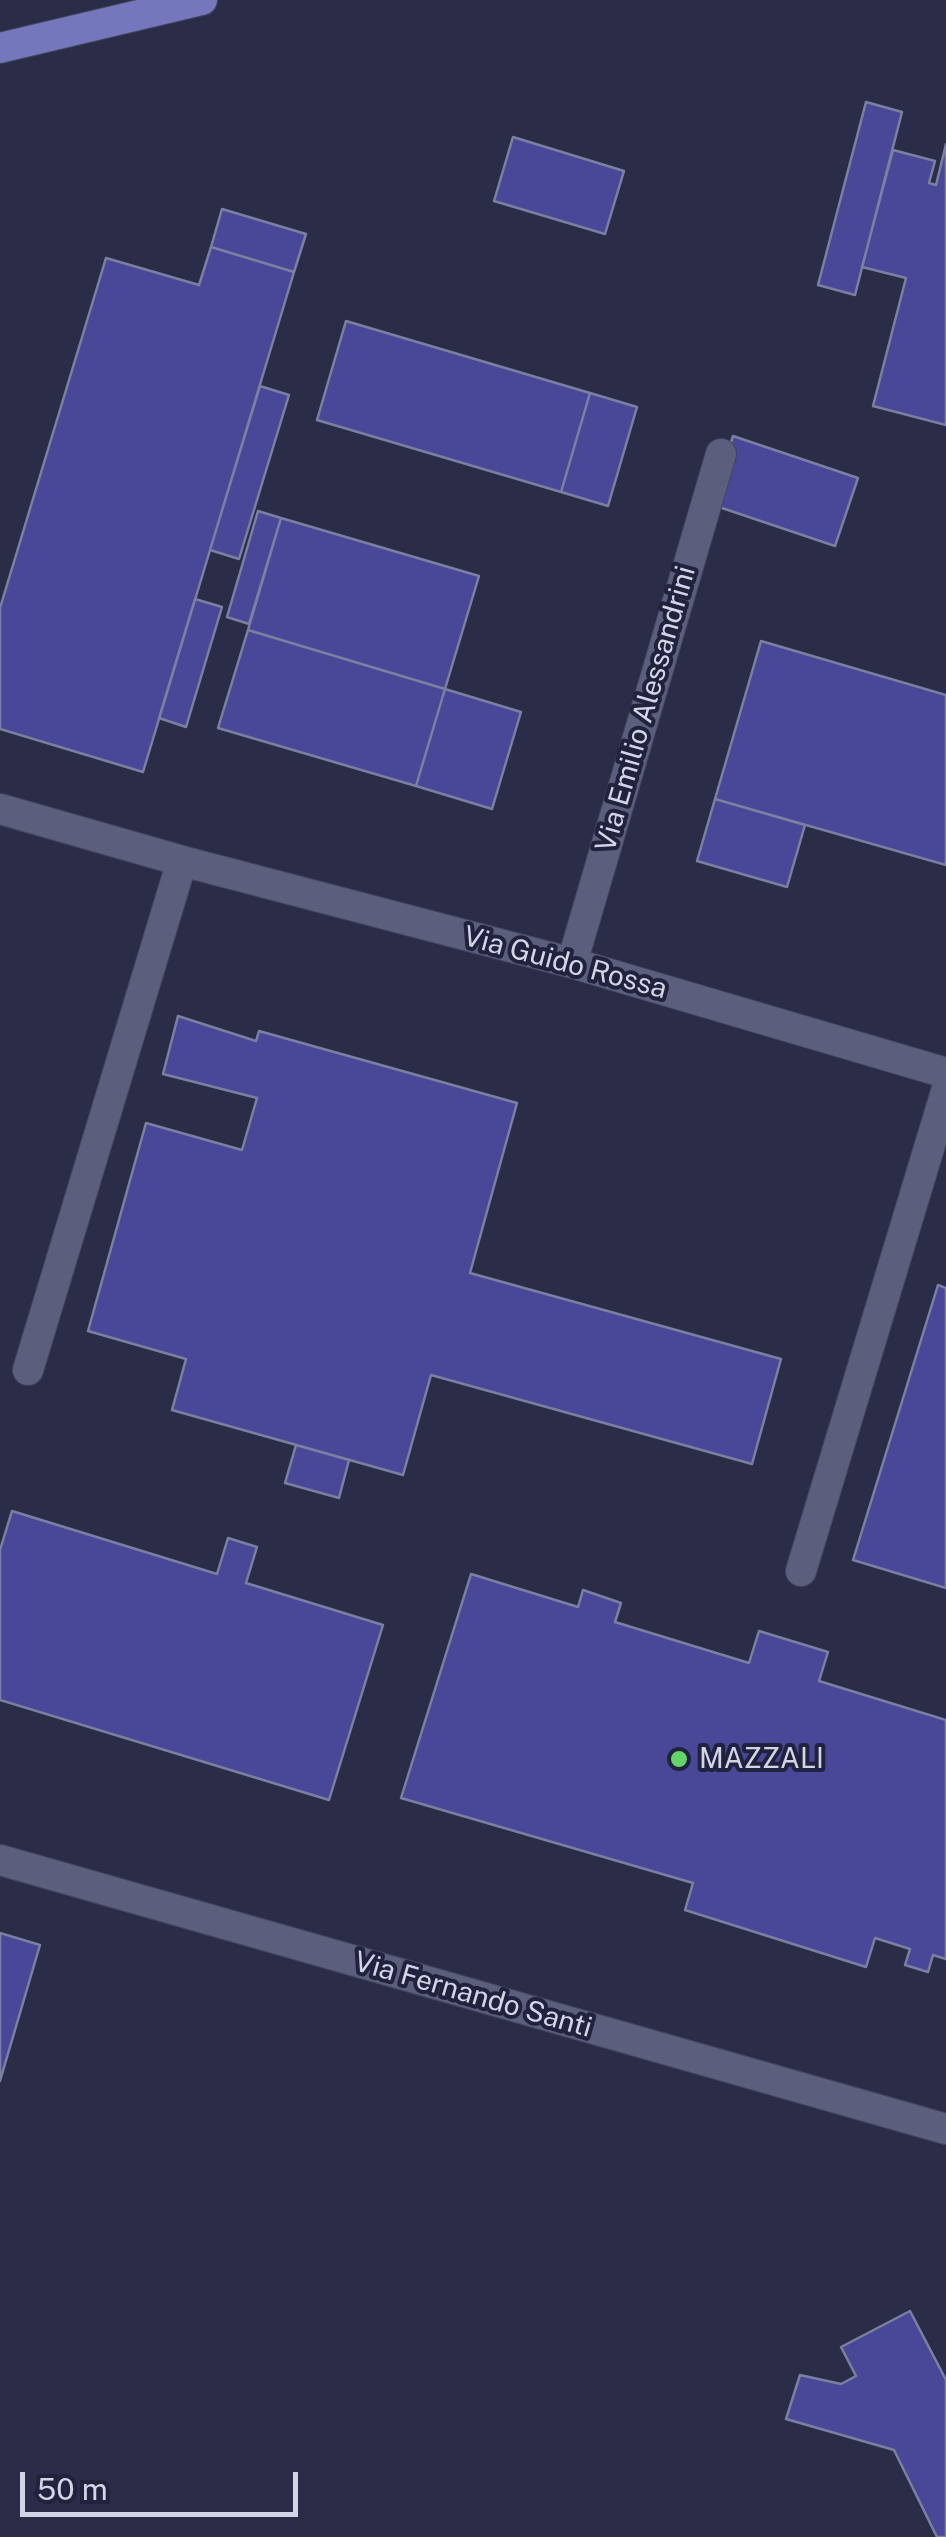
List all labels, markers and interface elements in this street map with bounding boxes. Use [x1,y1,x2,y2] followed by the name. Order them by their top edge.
[589,562,703,856] street label: Via Emilio Alessandrini
[460,920,670,1006] street label: Via Guido Rossa
[699,1742,824,1776] place label: MAZZALI
[668,1748,690,1770] marker: MAZZALI
[350,1945,596,2045] street label: Via Fernando Santi
[25,2452,302,2514] scale bar
[37,2471,108,2507] text: 50 m

